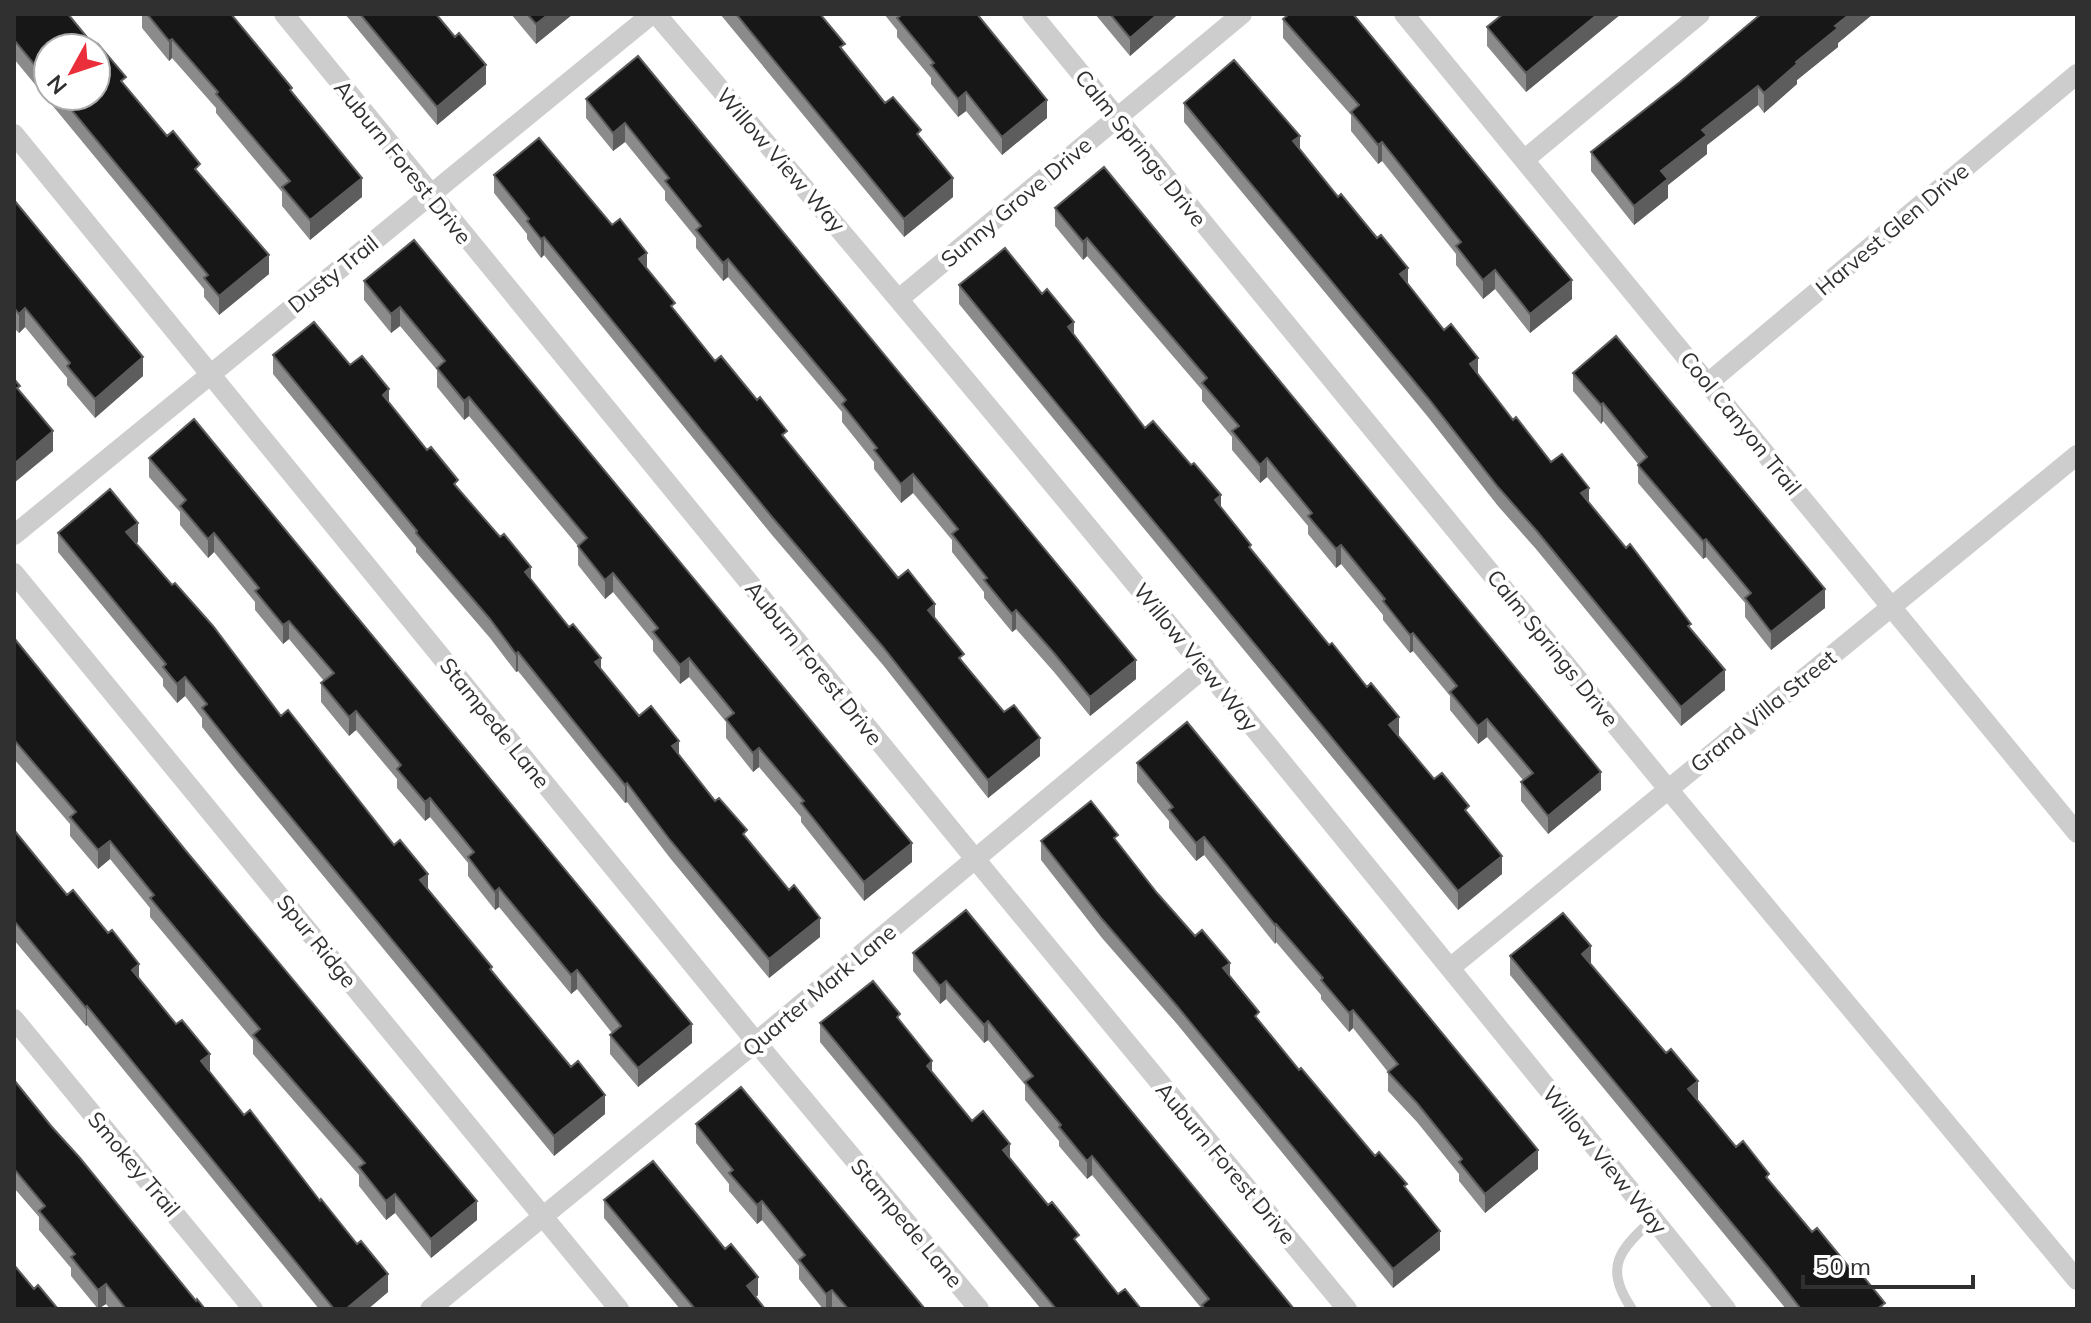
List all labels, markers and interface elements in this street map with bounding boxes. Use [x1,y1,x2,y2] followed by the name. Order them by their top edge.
[32,32,112,112] north arrow
[1069,64,1213,232] street label: Calm Springs Drive
[41,69,73,100] text: N
[328,74,478,250] street label: Auburn Forest Drive
[711,82,852,238] street label: Willow View Way
[935,131,1097,273] street label: Sunny Grove Drive
[1810,157,1974,301] street label: Harvest Glen Drive
[282,229,384,319] street label: Dusty Trail
[1674,345,1808,501] street label: Cool Canyon Trail
[1481,564,1625,732] street label: Calm Springs Drive
[739,575,889,751] street label: Auburn Forest Drive
[1128,577,1265,737] street label: Willow View Way
[1684,643,1842,778] street label: Grand Villa Street
[434,652,556,794] street label: Stampede Lane
[271,889,363,993] street label: Spur Ridge
[736,918,902,1062] street label: Quarter Mark Lane
[1150,1076,1302,1250] street label: Auburn Forest Drive
[1537,1080,1674,1240] street label: Willow View Way
[82,1106,186,1222] street label: Smokey Trail
[845,1153,969,1293] street label: Stampede Lane
[1803,1239,1973,1289] scale bar
[1815,1251,1871,1281] text: 50 m

